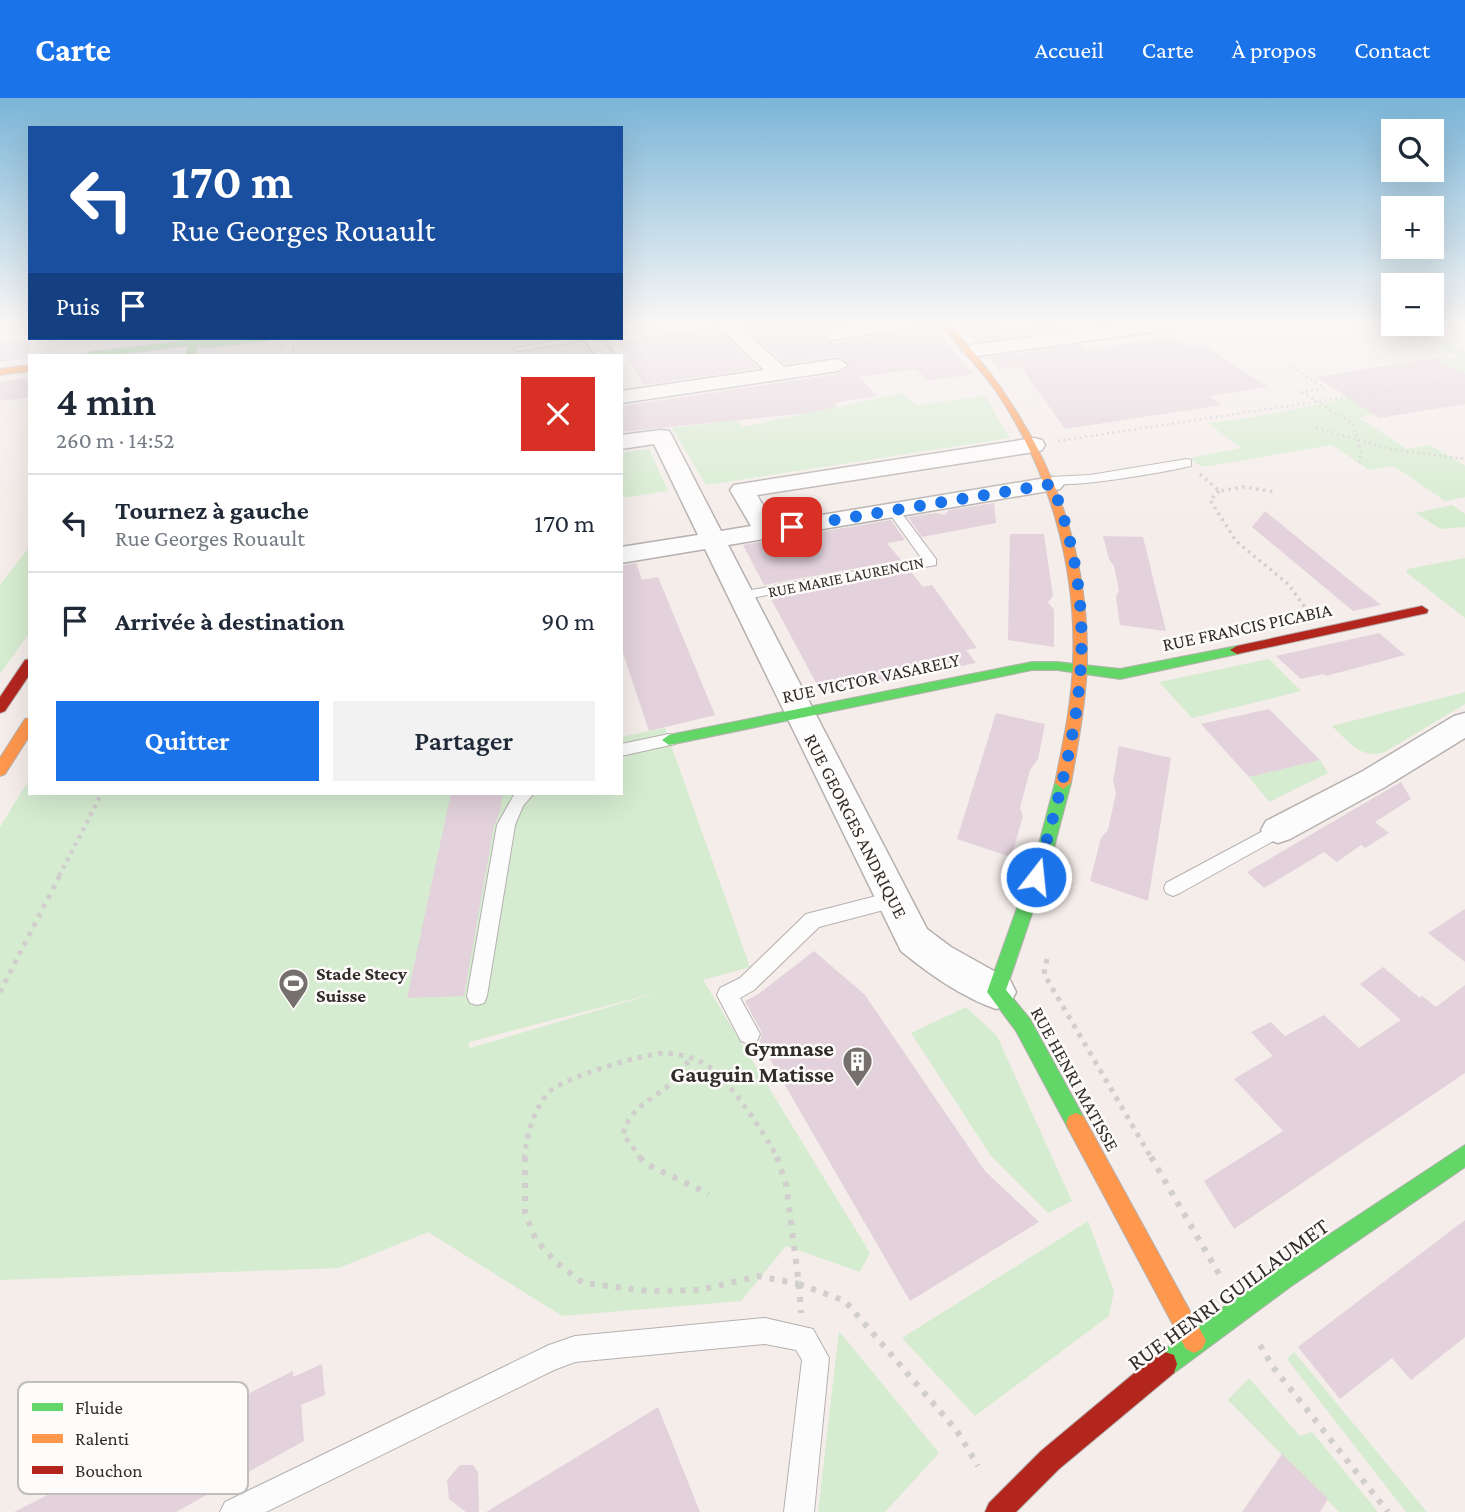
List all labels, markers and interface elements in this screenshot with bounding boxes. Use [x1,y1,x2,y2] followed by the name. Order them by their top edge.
[35,31,111,68] text: Carte
[1034,36,1104,63] text: Accueil
[1142,36,1194,63] text: Carte
[1232,36,1316,63] text: À propos
[1354,36,1430,63] text: Contact
[1381,119,1444,336] map controls
[1381,119,1444,182] button: search
[56,154,147,245] icon: left
[171,154,293,209] text: 170 m
[1381,196,1444,259] button: +
[171,212,435,248] text: Rue Georges Rouault
[1381,273,1444,336] button: −
[114,287,152,325] icon: arrive
[56,292,100,321] text: Puis
[56,377,156,424] text: 4 min
[521,377,595,451] button: close
[56,427,174,453] text: 260 m · 14:52
[115,496,309,525] text: Tournez à gauche
[762,497,822,557] pin
[56,504,94,542] icon: left
[773,508,811,546] icon: arrive
[534,509,595,538] text: 170 m
[115,525,305,551] text: Rue Georges Rouault
[767,554,925,600] street label: RUE MARIE LAURENCIN
[1160,599,1334,655] street label: RUE FRANCIS PICABIA
[56,602,94,640] icon: arrive
[115,607,345,636] text: Arrivée à destination
[541,607,595,636] text: 90 m
[780,649,963,707] street label: RUE VICTOR VASARELY
[56,701,319,781] button: Quitter
[333,701,595,781] button: Partager
[800,730,912,922] street label: RUE GEORGES ANDRIQUE
[999,840,1073,914] position arrow
[316,963,408,1006] place label: Stade Stecy Suisse
[276,967,310,1011] sports icon: Stade Stecy Suisse
[1027,1003,1123,1155] street label: RUE HENRI MATISSE
[670,1035,834,1087] place label: Gymnase Gauguin Matisse
[840,1044,874,1088] building icon: Gymnase Gauguin Matisse
[1122,1212,1334,1376] street label: RUE HENRI GUILLAUMET
[18,1382,248,1494] legend
[75,1397,123,1418] text: Fluide
[75,1428,129,1449] text: Ralenti
[75,1460,143,1481] text: Bouchon

